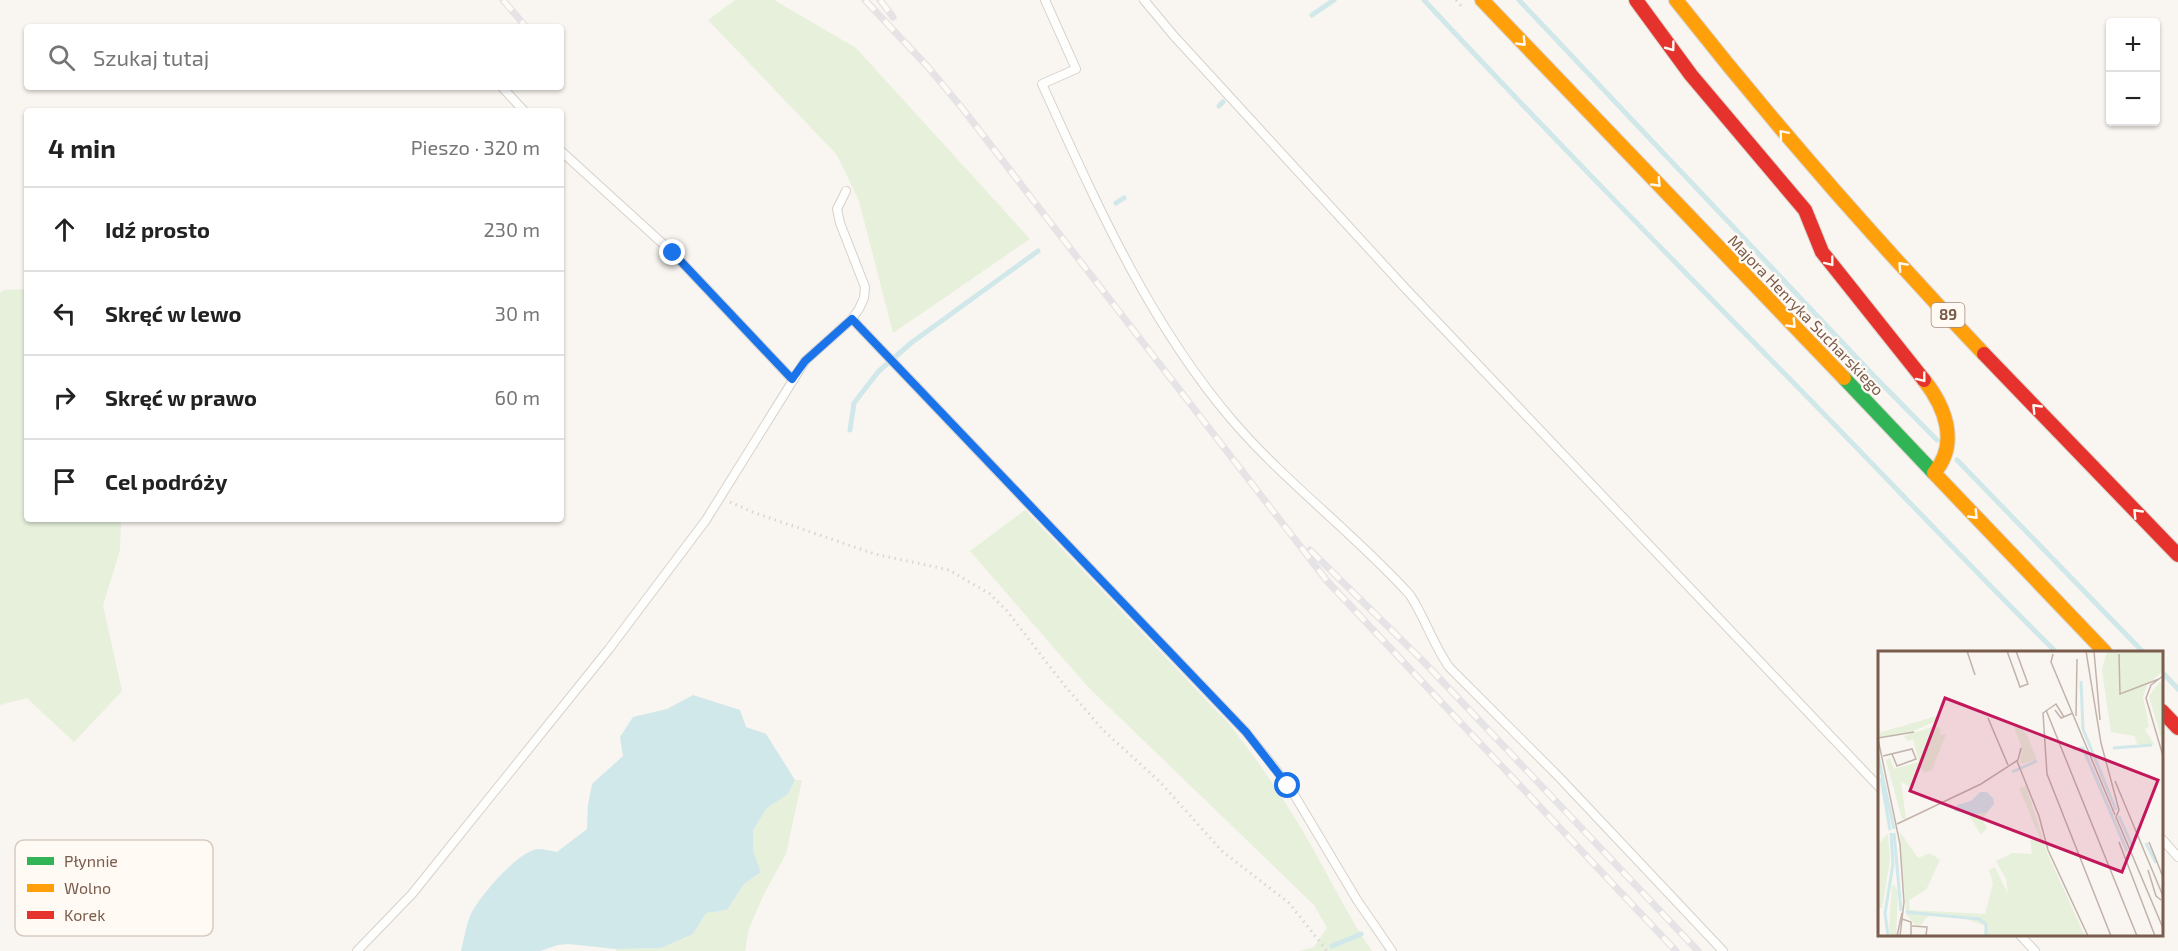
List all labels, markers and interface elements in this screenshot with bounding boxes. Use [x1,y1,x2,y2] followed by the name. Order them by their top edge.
[2106,18,2160,126] map controls
[2106,18,2160,72] button: +
[24,24,564,90] search box
[1515,36,1526,46] one-way arrow
[1664,40,1675,51] one-way arrow
[45,41,78,74] icon: search
[93,44,209,70] text: Szukaj tutaj
[2106,72,2160,126] button: −
[1779,130,1790,141] one-way arrow
[48,132,116,163] text: 4 min
[411,135,540,159] text: Pieszo · 320 m
[1650,177,1661,187] one-way arrow
[48,213,81,246] icon: ahead
[105,216,210,242] text: Idź prosto
[484,217,540,241] text: 230 m
[1724,230,1888,400] street label: Majora Henryka Sucharskiego
[659,239,685,265] route end
[1823,256,1834,267] one-way arrow
[1898,262,1909,273] one-way arrow
[48,297,81,330] icon: left
[105,300,242,326] text: Skręć w lewo
[495,301,540,325] text: 30 m
[1932,303,1964,327] road number: 89
[1784,317,1795,328] one-way arrow
[1915,371,1926,382] one-way arrow
[48,381,81,414] icon: right
[105,384,257,410] text: Skręć w prawo
[495,385,540,409] text: 60 m
[2032,404,2043,414] one-way arrow
[48,465,81,498] icon: arrive
[105,468,227,494] text: Cel podróży
[1967,508,1978,519] one-way arrow
[2134,510,2145,521] one-way arrow
[1878,651,2163,936] inset map
[1274,772,1300,798] route start
[15,840,213,936] legend
[64,851,118,870] text: Płynnie
[64,878,111,897] text: Wolno
[64,905,105,924] text: Korek

